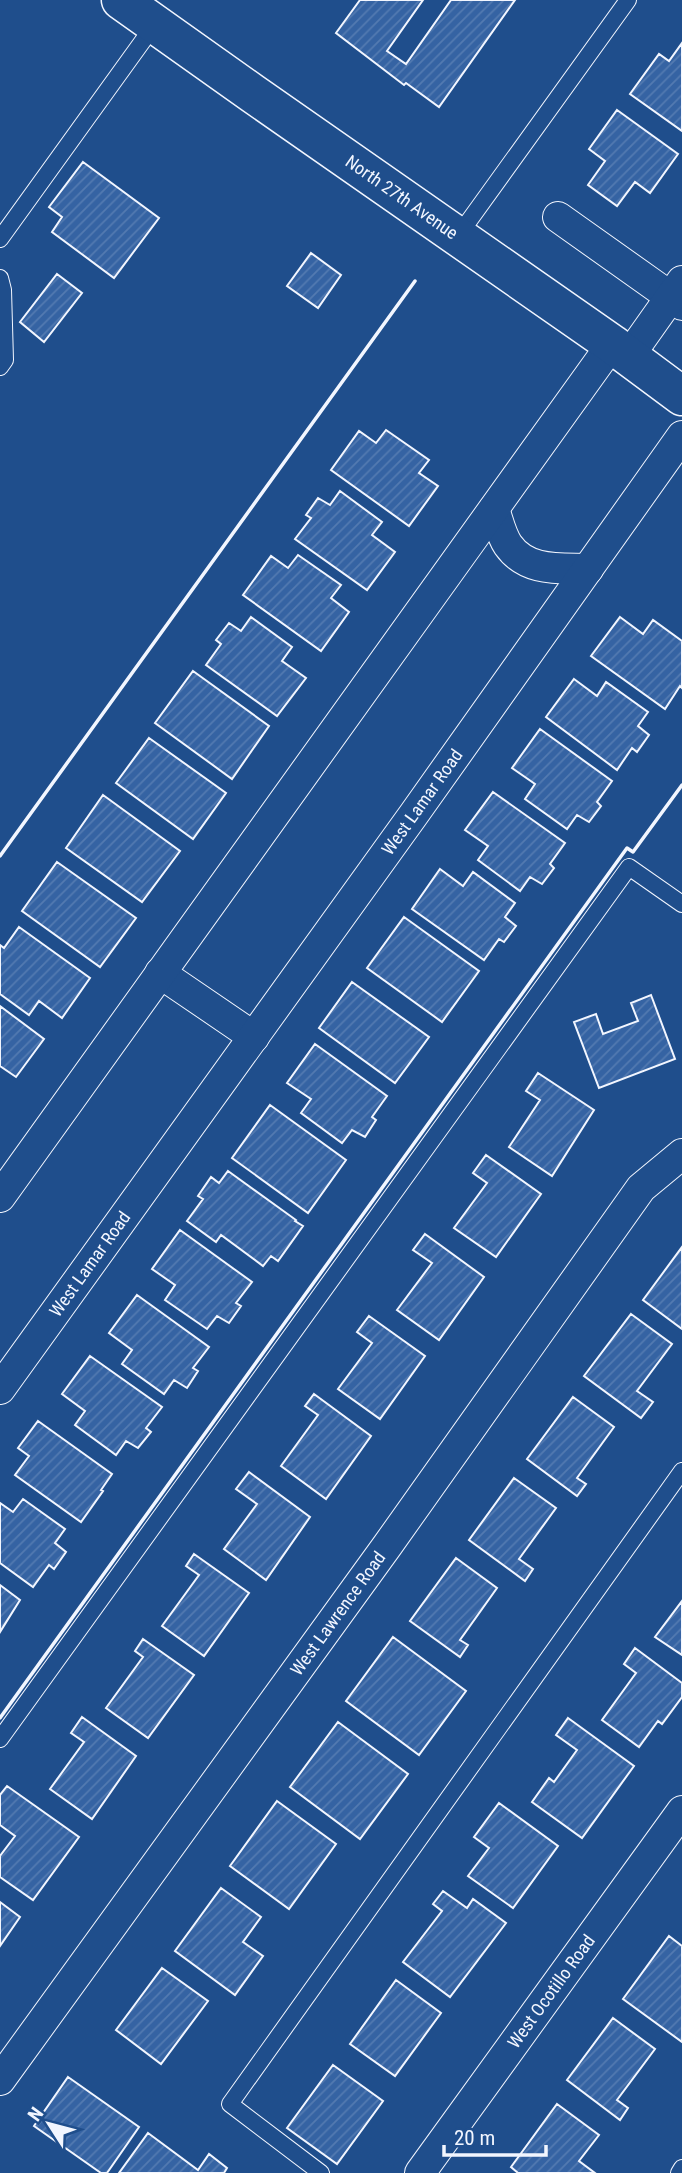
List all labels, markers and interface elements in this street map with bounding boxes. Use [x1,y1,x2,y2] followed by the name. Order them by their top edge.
[342,150,462,243] street label: North 27th Avenue
[377,745,467,859] street label: West Lamar Road
[45,1207,135,1320] street label: West Lamar Road
[286,1547,390,1679] street label: West Lawrence Road
[503,1930,599,2052] street label: West Ocotillo Road
[14,2089,84,2159] north arrow
[23,2103,48,2126] text: N
[444,2114,546,2158] scale bar
[454,2126,495,2150] text: 20 m

